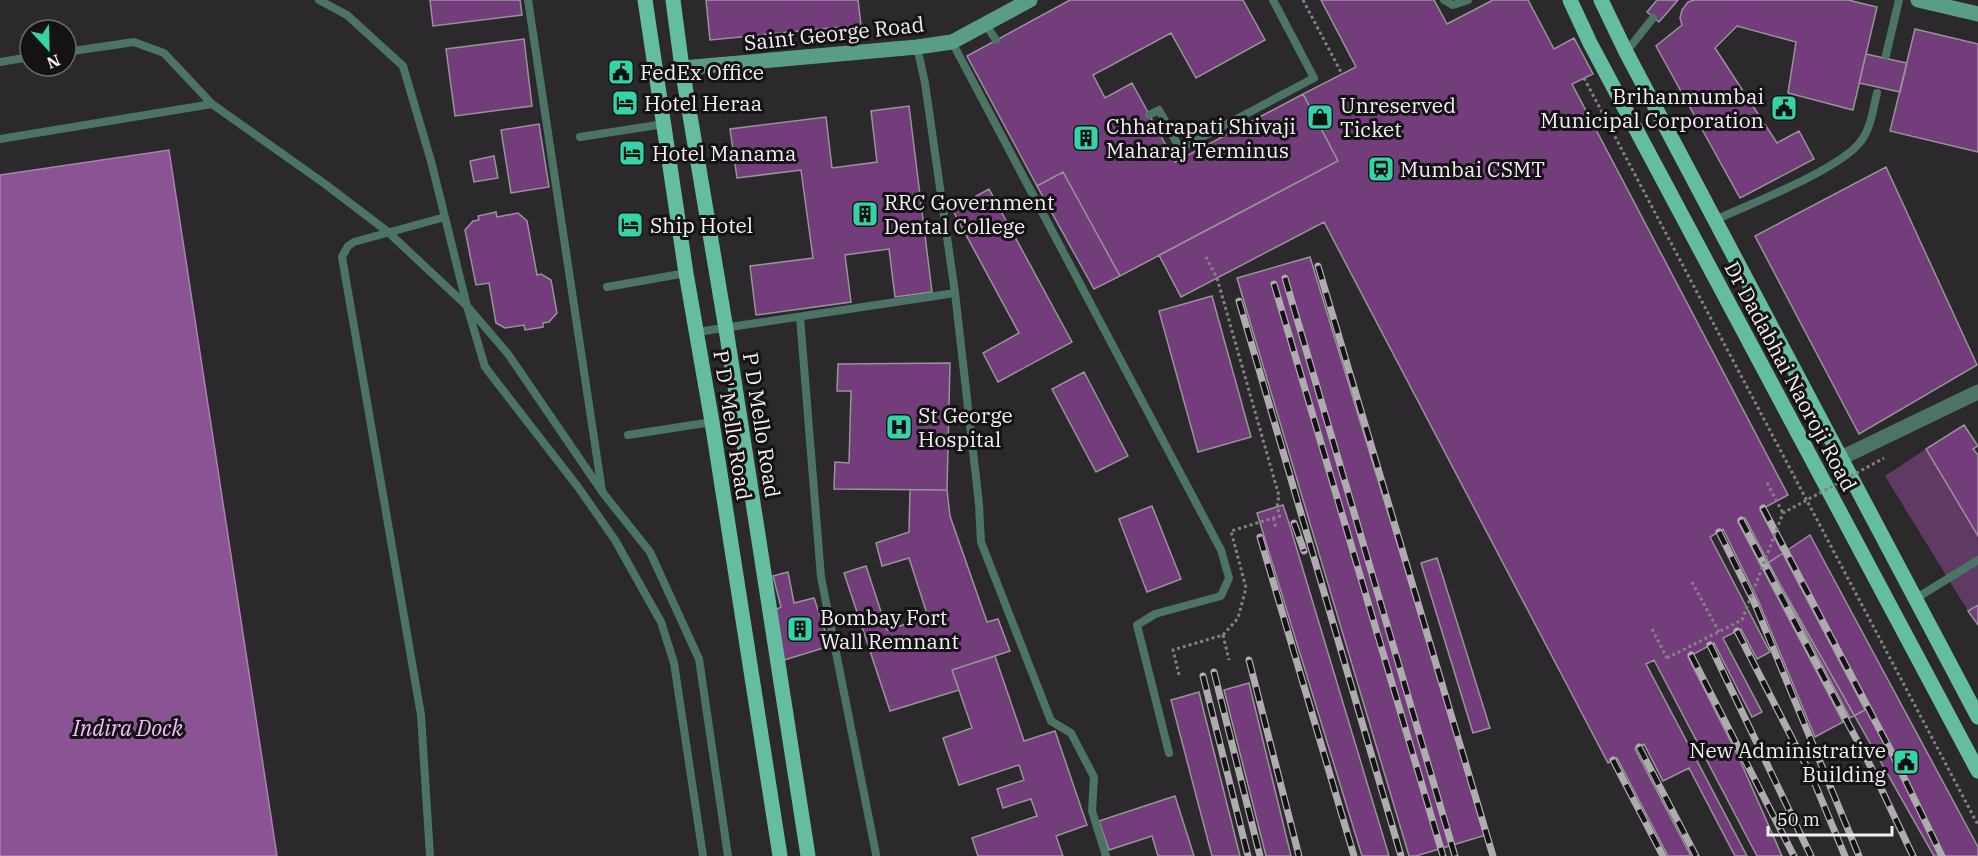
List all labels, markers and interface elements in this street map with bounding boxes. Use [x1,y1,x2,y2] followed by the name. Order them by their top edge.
[742,10,926,56] street label: Saint George Road
[18,18,78,78] north arrow
[44,50,63,74] text: N
[606,57,636,87] public building icon: FedEx Office
[640,58,764,86] place label: FedEx Office
[1540,82,1764,134] place label: Brihanmumbai Municipal Corporation
[610,88,640,118] hotel icon: Hotel Heraa
[644,89,762,117] place label: Hotel Heraa
[1340,91,1456,143] place label: Unreserved Ticket
[1769,93,1799,123] public building icon: Brihanmumbai Municipal Corporation
[1305,102,1335,132] shop icon: Unreserved Ticket
[1106,112,1296,164] place label: Chhatrapati Shivaji Maharaj Terminus
[1071,123,1101,153] building icon: Chhatrapati Shivaji Maharaj Terminus
[617,138,647,168] hotel icon: Hotel Manama
[652,139,796,167] place label: Hotel Manama
[1366,154,1396,184] station icon: Mumbai CSMT
[1400,155,1545,183] place label: Mumbai CSMT
[884,188,1054,240] place label: RRC Government Dental College
[850,199,880,229] building icon: RRC Government Dental College
[615,210,645,240] hotel icon: Ship Hotel
[650,211,753,239] place label: Ship Hotel
[1718,256,1864,496] street label: Dr Dadabhai Naoroji Road
[707,348,759,502] street label: P D' Mello Road
[737,350,787,500] street label: P D Mello Road
[918,401,1013,453] place label: St George Hospital
[884,412,914,442] hospital icon: St George Hospital
[820,603,959,655] place label: Bombay Fort Wall Remnant
[785,614,815,644] building icon: Bombay Fort Wall Remnant
[72,713,184,742] water label: Indira Dock
[1689,736,1887,788] place label: New Administrative Building
[1891,747,1921,777] public building icon: New Administrative Building
[1768,799,1892,837] scale bar
[1777,808,1820,831] text: 50 m

